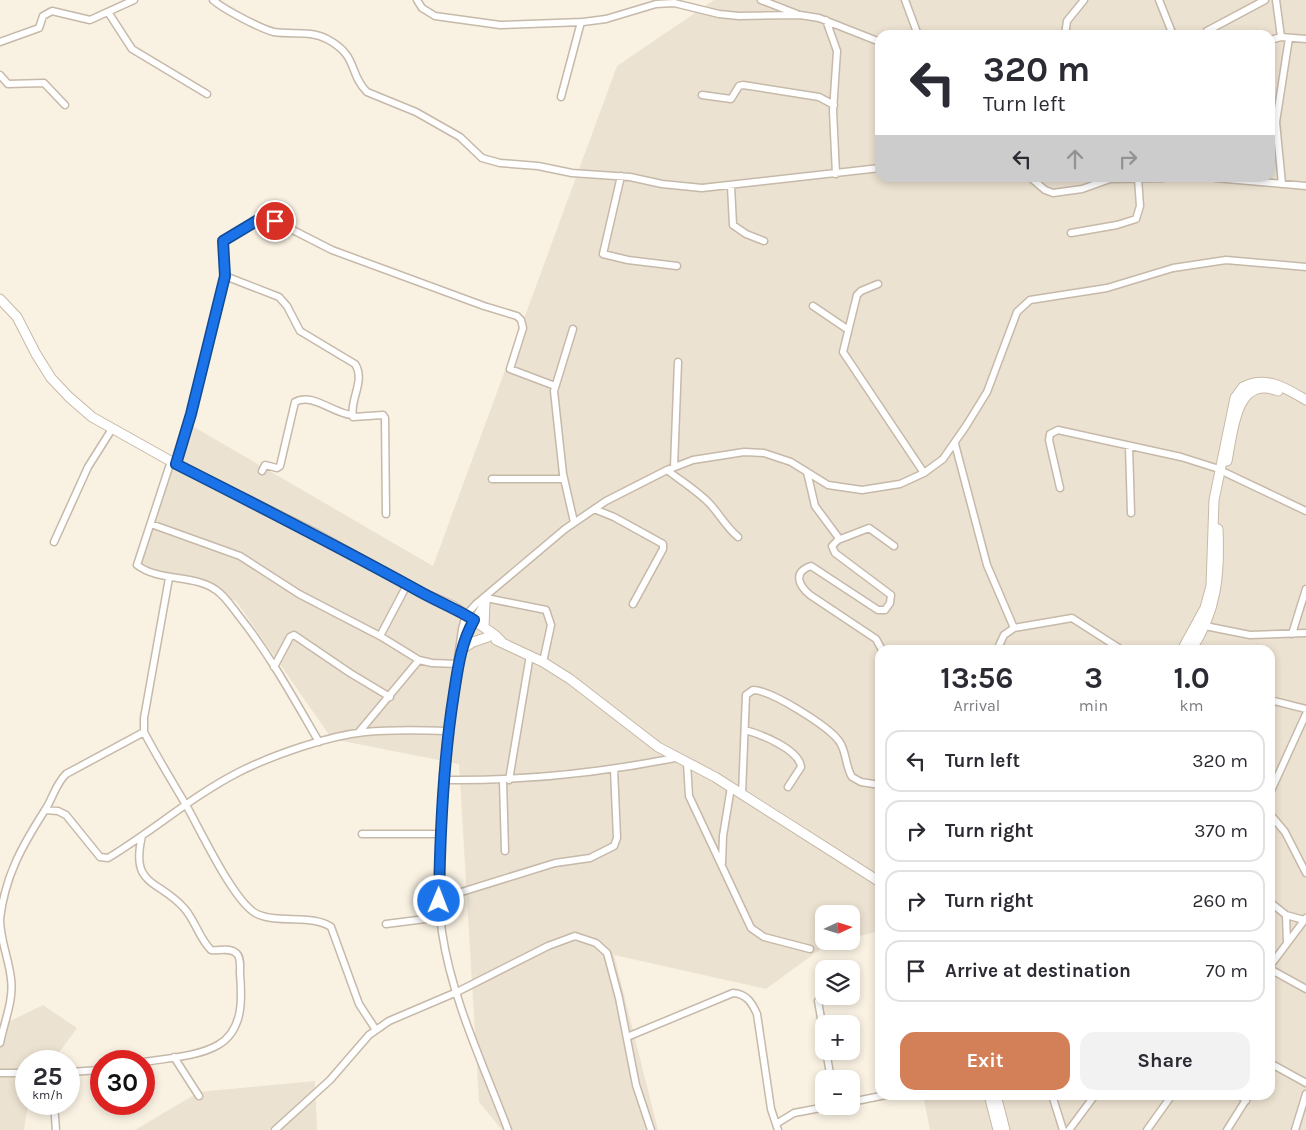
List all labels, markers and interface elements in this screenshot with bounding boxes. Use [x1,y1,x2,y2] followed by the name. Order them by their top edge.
[983,49,1090,90] text: 320 m
[900,50,965,115] icon: left
[983,91,1066,117] text: Turn left
[1008,145,1036,173] icon: left
[1061,145,1089,173] icon: ahead
[1114,145,1142,173] icon: right
[254,200,296,242] pin
[261,207,289,235] icon: arrive
[940,660,1013,696] text: 13:56
[1084,660,1103,696] text: 3
[1174,660,1210,696] text: 1.0
[953,696,1000,715] text: Arrival
[1079,696,1108,715] text: min
[1180,696,1204,715] text: km
[902,747,930,775] icon: left
[945,750,1020,772] text: Turn left
[1192,750,1248,772] text: 320 m
[902,817,930,845] icon: right
[945,820,1034,842] text: Turn right
[1194,820,1248,842] text: 370 m
[412,874,464,926] position arrow
[902,887,930,915] icon: right
[945,890,1034,912] text: Turn right
[1193,890,1248,912] text: 260 m
[815,905,860,950] north arrow
[815,905,860,1115] map controls
[902,957,930,985] icon: arrive
[815,960,860,1005] button: layers
[945,960,1131,982] text: Arrive at destination
[1206,960,1248,982] text: 70 m
[815,1015,860,1060] button: +
[900,1032,1070,1090] button: Exit
[1080,1032,1250,1090] button: Share
[90,1050,155,1115] speed limit sign: 30
[33,1062,62,1091] text: 25
[815,1070,860,1115] button: −
[32,1088,63,1102] text: km/h

